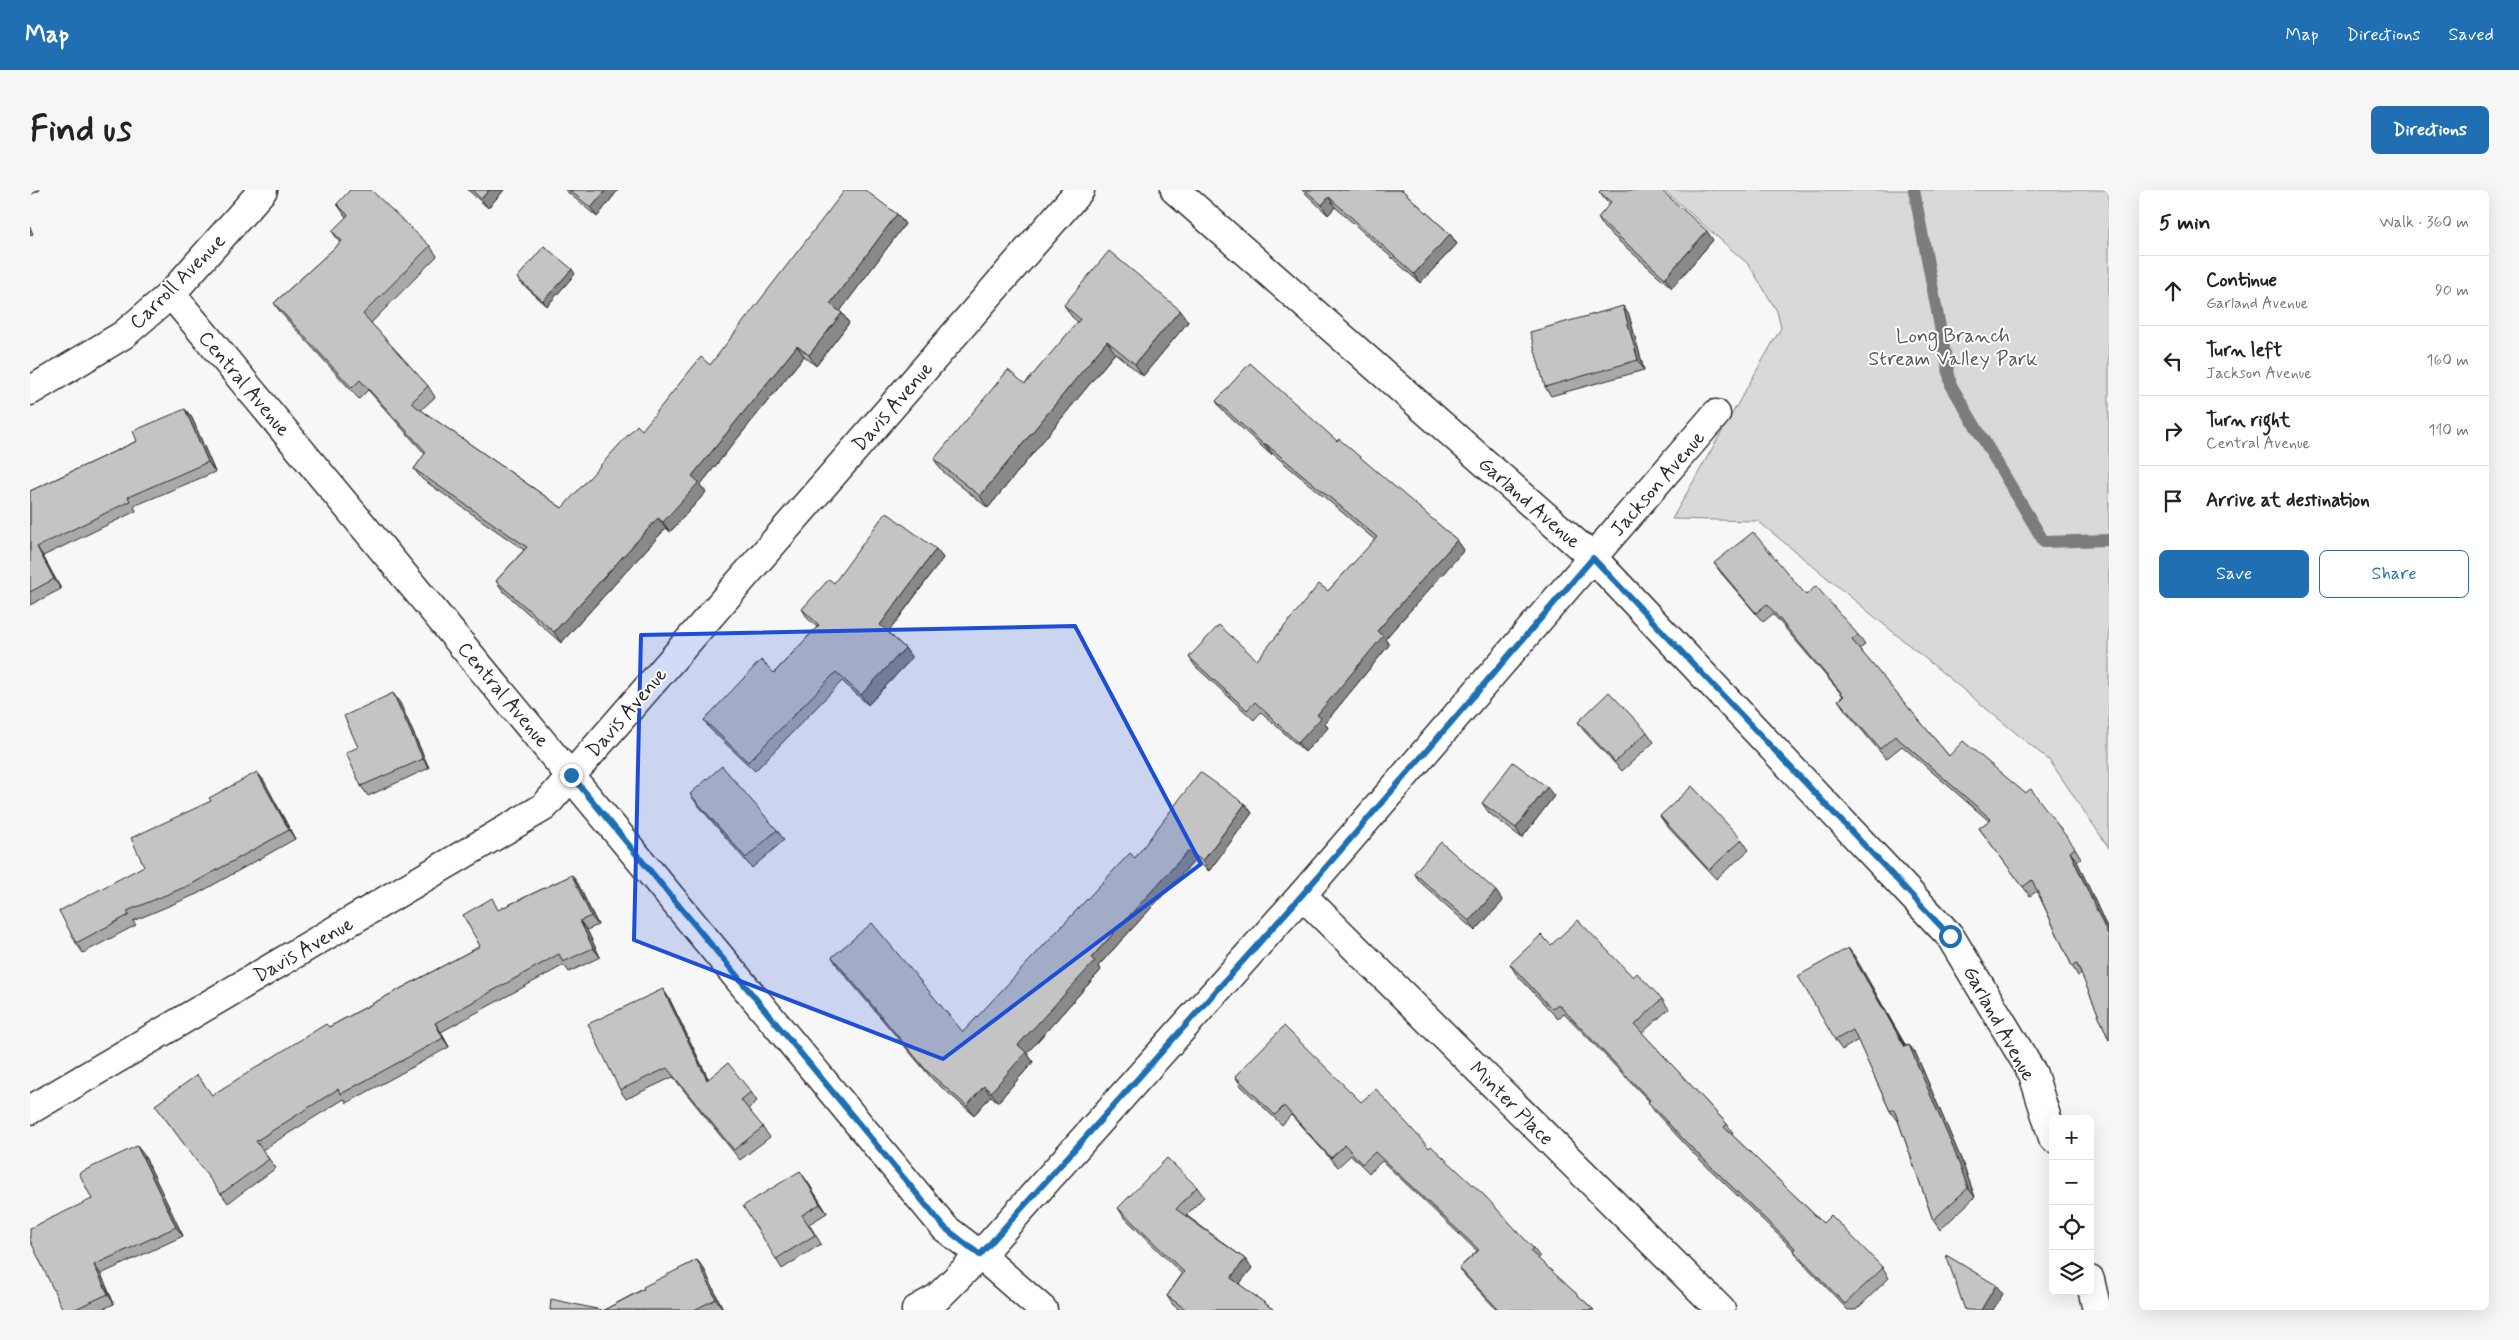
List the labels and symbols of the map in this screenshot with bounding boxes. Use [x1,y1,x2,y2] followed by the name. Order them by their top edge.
[124,228,232,336] street label: Carroll Avenue
[1868,323,2038,373] park label: Long Branch Stream Valley Park
[192,325,296,442] street label: Central Avenue
[847,356,940,458] street label: Davis Avenue
[1605,425,1712,543] street label: Jackson Avenue
[1472,451,1586,555] street label: Garland Avenue
[451,636,555,753] street label: Central Avenue
[581,662,674,764] street label: Davis Avenue
[560,764,583,787] route end
[249,911,359,990] street label: Davis Avenue
[1939,925,1962,948] route start
[1956,961,2041,1086] street label: Garland Avenue
[1463,1056,1559,1152] street label: Minter Place

